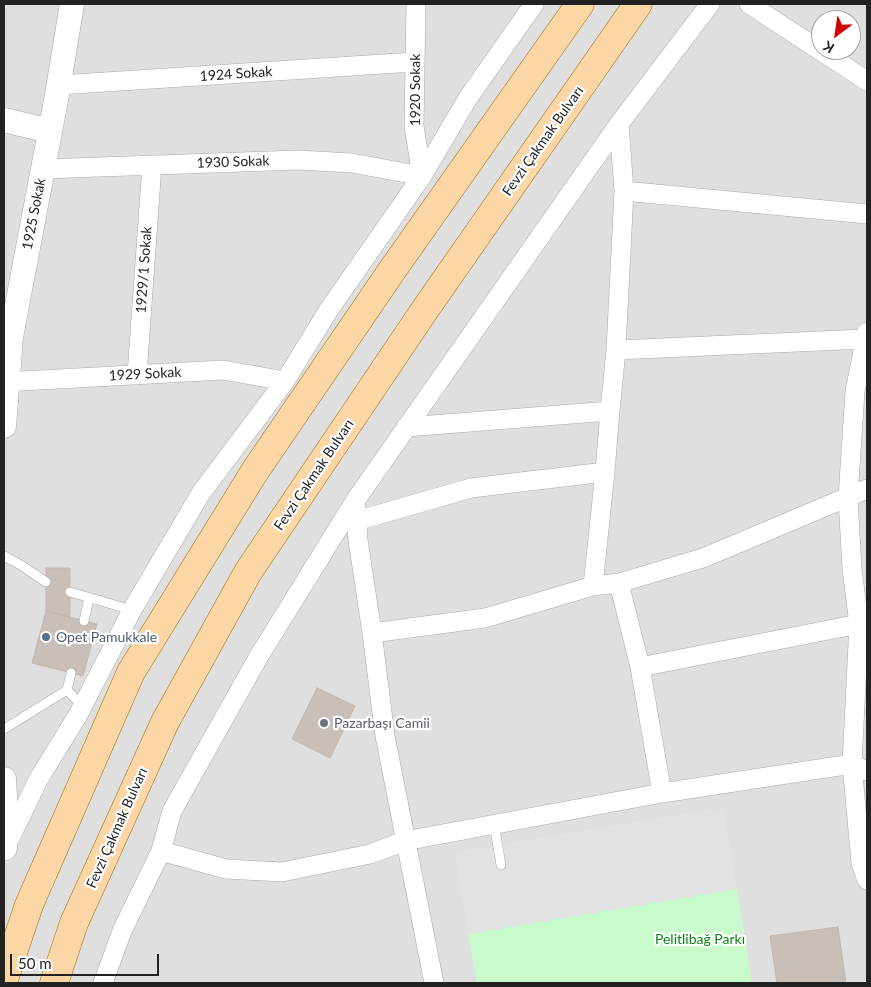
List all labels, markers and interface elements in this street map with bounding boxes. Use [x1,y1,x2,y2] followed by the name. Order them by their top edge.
[811,10,861,60] north arrow
[820,38,837,57] text: K
[407,54,423,126] street label: 1920 Sokak
[199,63,273,85] street label: 1924 Sokak
[499,83,587,199] street label: Fevzi Çakmak Bulvarı
[196,152,270,172] street label: 1930 Sokak
[19,177,49,251] street label: 1925 Sokak
[133,226,155,314] street label: 1929/1 Sokak
[108,364,182,384] street label: 1929 Sokak
[271,416,357,534] street label: Fevzi Çakmak Bulvarı
[56,629,157,645] place label: Opet Pamukkale
[40,631,52,643] marker: Opet Pamukkale
[334,715,430,731] place label: Pazarbaşı Camii
[318,717,330,729] marker: Pazarbaşı Camii
[83,765,151,891] street label: Fevzi Çakmak Bulvarı
[655,931,745,947] park label: Pelitlibağ Parkı
[12,944,161,976] scale bar
[18,954,52,972] text: 50 m

